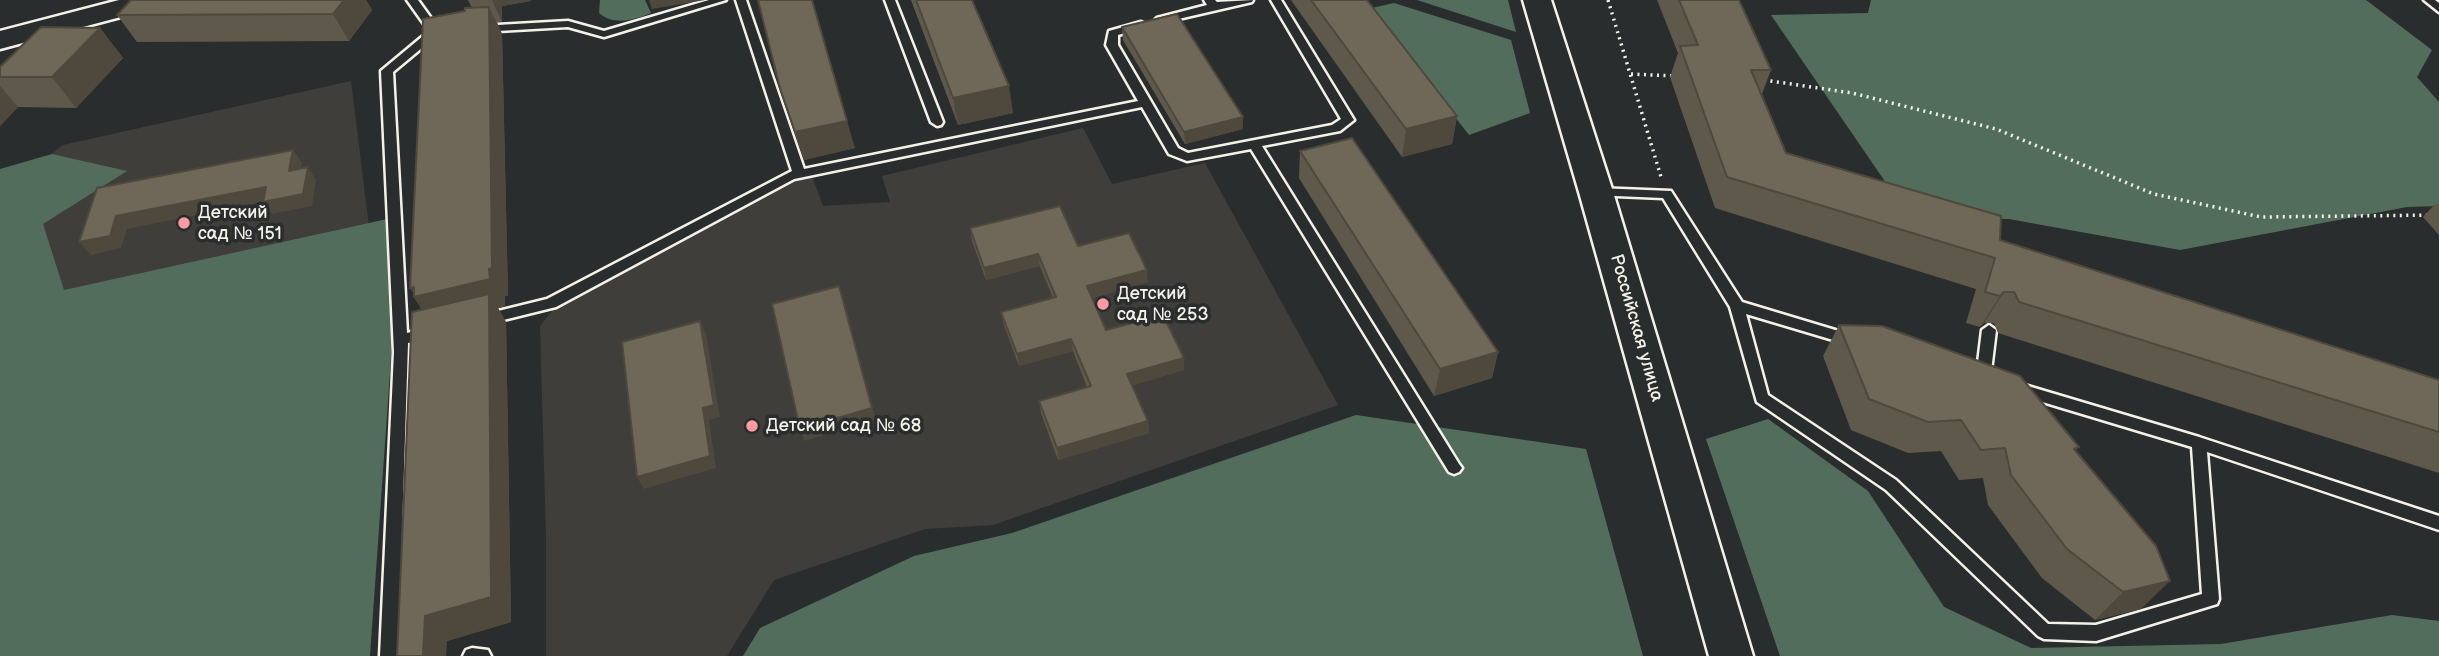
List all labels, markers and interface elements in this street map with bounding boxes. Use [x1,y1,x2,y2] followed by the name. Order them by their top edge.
[198,202,282,244] place label: Детский сад № 151
[176,215,192,231] marker: Детский сад № 151
[1605,252,1667,404] street label: Российская улица
[1117,283,1208,326] place label: Детский сад № 253
[1095,296,1111,312] marker: Детский сад № 253
[766,415,921,437] place label: Детский сад № 68
[744,418,760,434] marker: Детский сад № 68

